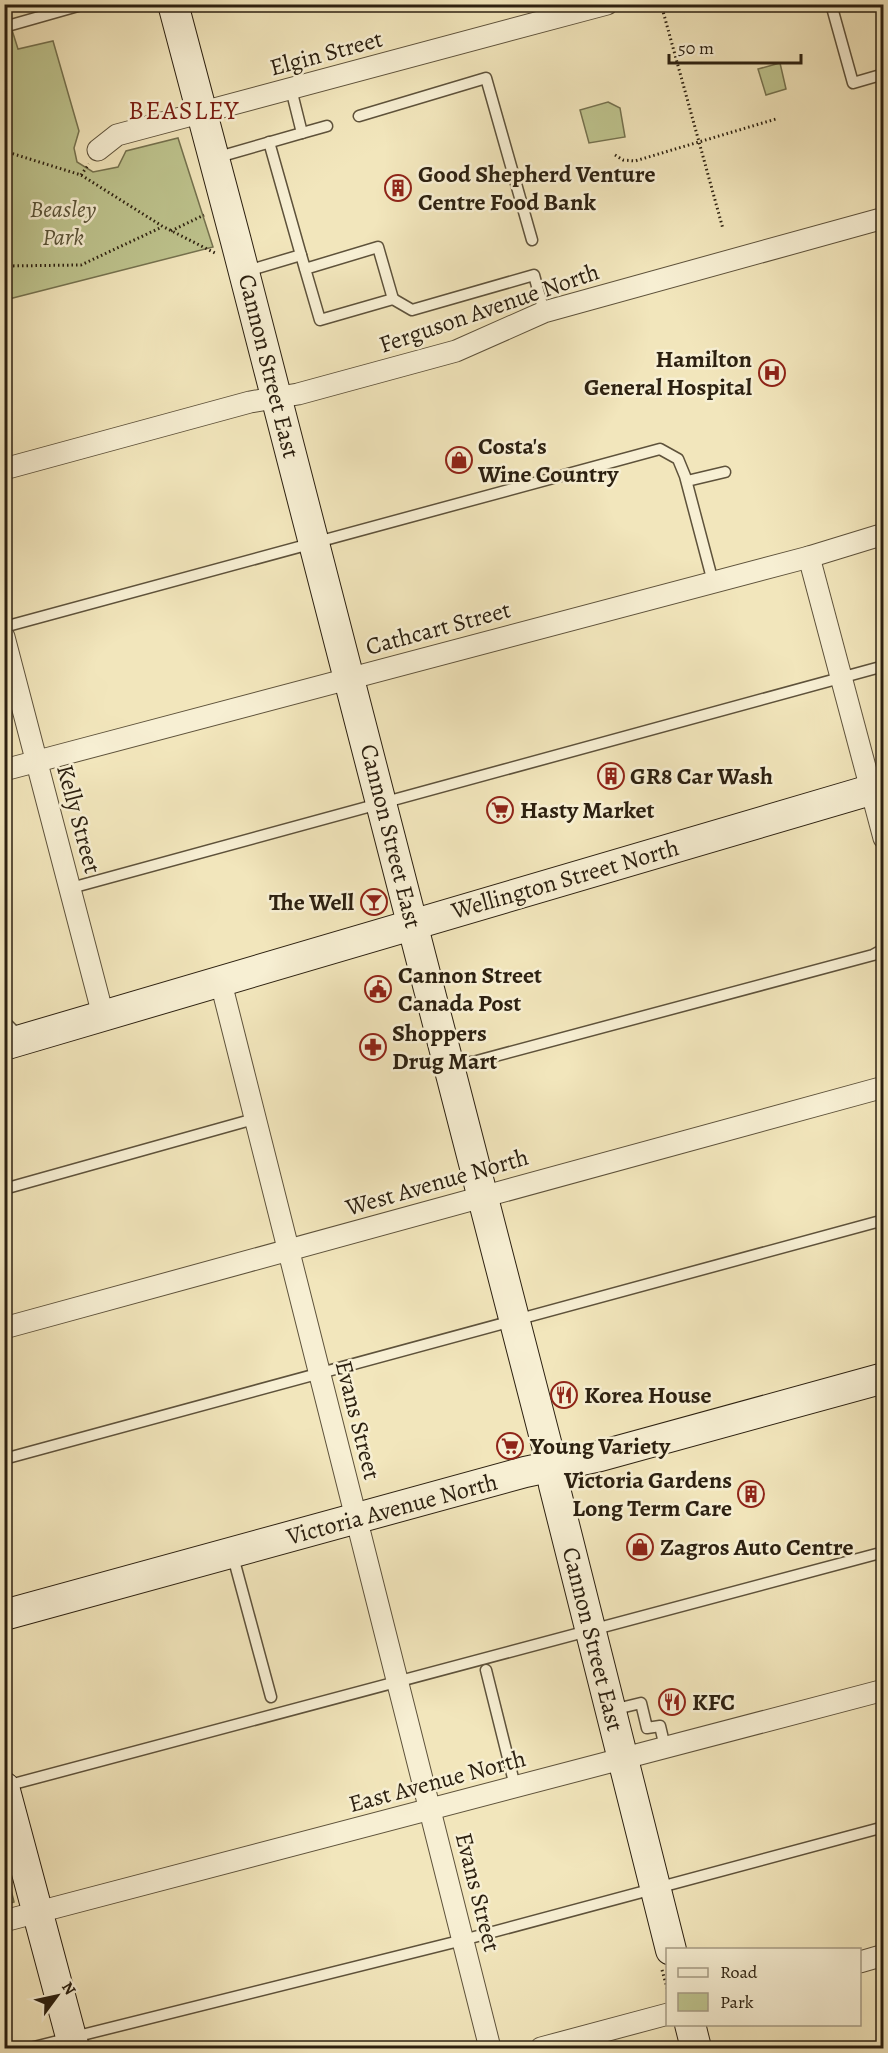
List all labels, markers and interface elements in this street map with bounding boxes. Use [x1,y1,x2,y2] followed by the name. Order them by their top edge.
[266,23,386,83] street label: Elgin Street
[669,27,801,65] scale bar
[678,36,714,60] text: 50 m
[128,93,240,128] district label: BEASLEY
[418,158,655,218] place label: Good Shepherd Venture Centre Food Bank
[383,173,413,203] building icon: Good Shepherd Venture Centre Food Bank
[30,193,97,253] park label: Beasley Park
[375,255,603,361] street label: Ferguson Avenue North
[231,271,307,461] street label: Cannon Street East
[584,343,753,403] place label: Hamilton General Hospital
[757,358,787,388] hospital icon: Hamilton General Hospital
[477,430,619,490] place label: Costa's Wine Country
[444,445,474,475] shop icon: Costa's Wine Country
[362,593,514,663] street label: Cathcart Street
[353,741,429,931] street label: Cannon Street East
[630,760,773,792] place label: GR8 Car Wash
[49,761,109,877] street label: Kelly Street
[596,761,626,791] building icon: GR8 Car Wash
[520,794,654,826] place label: Hasty Market
[485,795,515,825] supermarket icon: Hasty Market
[447,831,683,927] street label: Wellington Street North
[269,886,355,918] place label: The Well
[359,887,389,917] bar icon: The Well
[398,959,542,1019] place label: Cannon Street Canada Post
[363,974,393,1004] public building icon: Cannon Street Canada Post
[392,1017,497,1077] place label: Shoppers Drug Mart
[358,1032,388,1062] pharmacy icon: Shoppers Drug Mart
[341,1141,532,1224] street label: West Avenue North
[328,1357,388,1483] street label: Evans Street
[584,1379,712,1411] place label: Korea House
[549,1380,579,1410] restaurant icon: Korea House
[529,1430,671,1462] place label: Young Variety
[495,1431,525,1461] supermarket icon: Young Variety
[563,1464,732,1524] place label: Victoria Gardens Long Term Care
[282,1465,501,1553] street label: Victoria Avenue North
[736,1479,766,1509] building icon: Victoria Gardens Long Term Care
[660,1531,854,1563] place label: Zagros Auto Centre
[625,1532,655,1562] shop icon: Zagros Auto Centre
[555,1544,631,1734] street label: Cannon Street East
[692,1686,735,1718] place label: KFC
[657,1687,687,1717] restaurant icon: KFC
[345,1742,529,1820] street label: East Avenue North
[448,1829,508,1955] street label: Evans Street
[666,1948,861,2026] legend
[720,1960,758,1984] text: Road
[27,1966,87,2026] north arrow
[56,1977,81,2000] text: N
[720,1990,754,2014] text: Park

